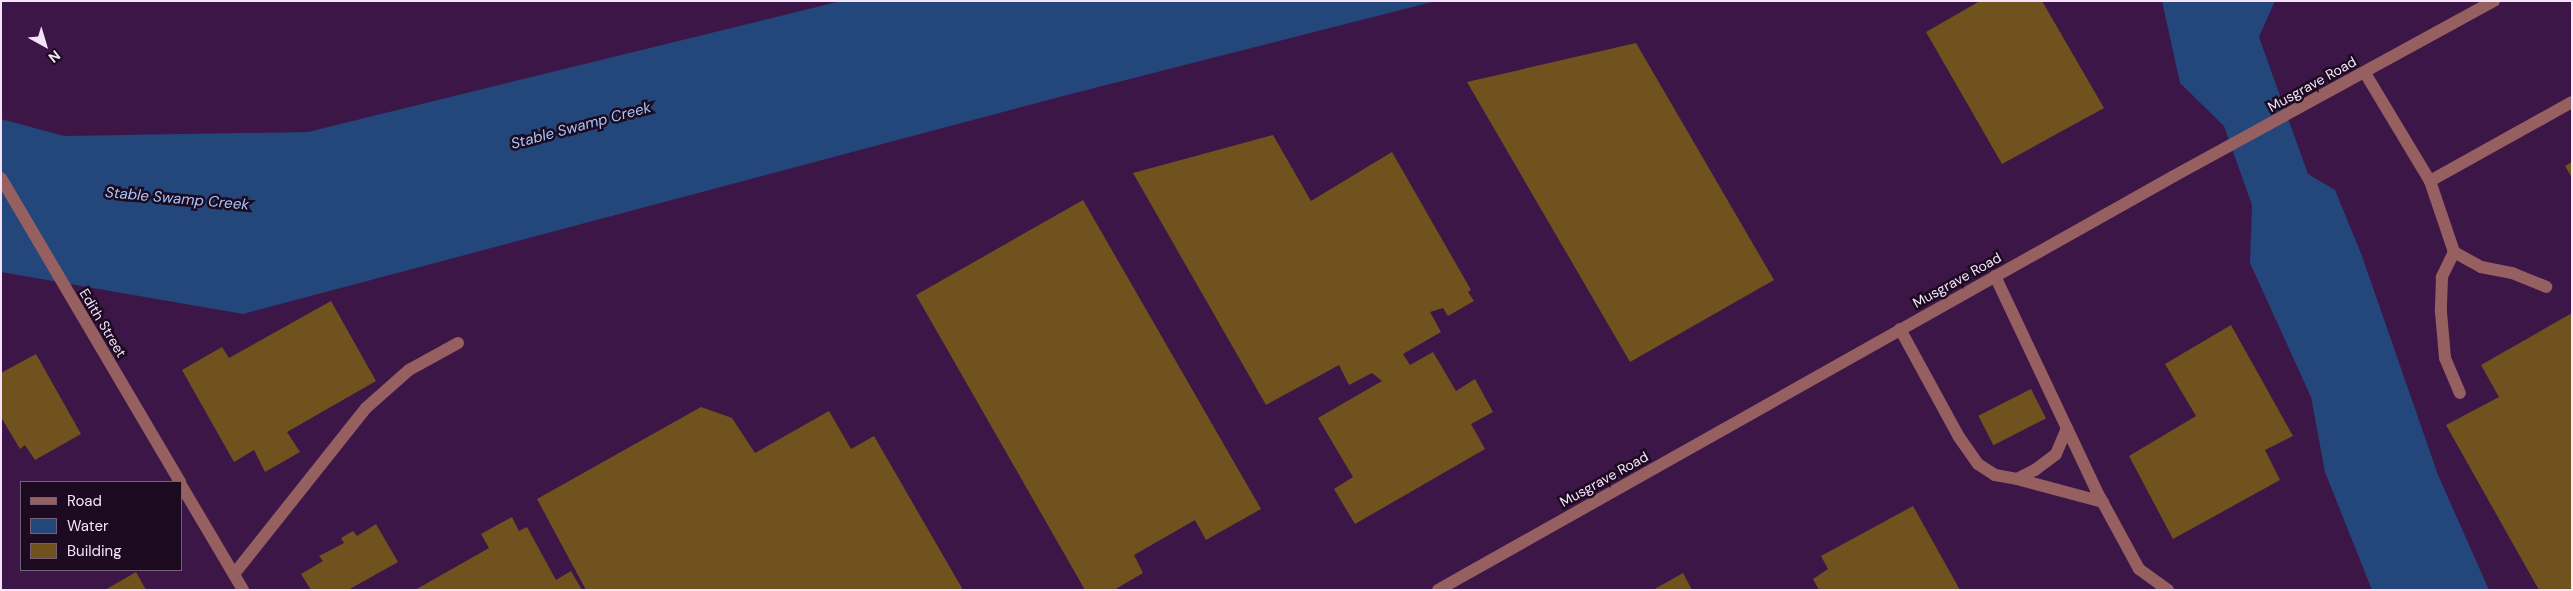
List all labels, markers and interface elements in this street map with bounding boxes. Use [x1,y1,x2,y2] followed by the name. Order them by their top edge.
[20,20,70,70] north arrow
[45,46,64,67] text: N
[2265,53,2359,115] street label: Musgrave Road
[509,99,653,153] water label: Stable Swamp Creek
[104,184,250,214] water label: Stable Swamp Creek
[1910,249,2004,311] street label: Musgrave Road
[76,286,130,360] street label: Edith Street
[1557,448,1651,510] street label: Musgrave Road
[20,481,182,571] legend
[67,491,102,511] text: Road
[67,516,108,536] text: Water
[67,541,122,561] text: Building

